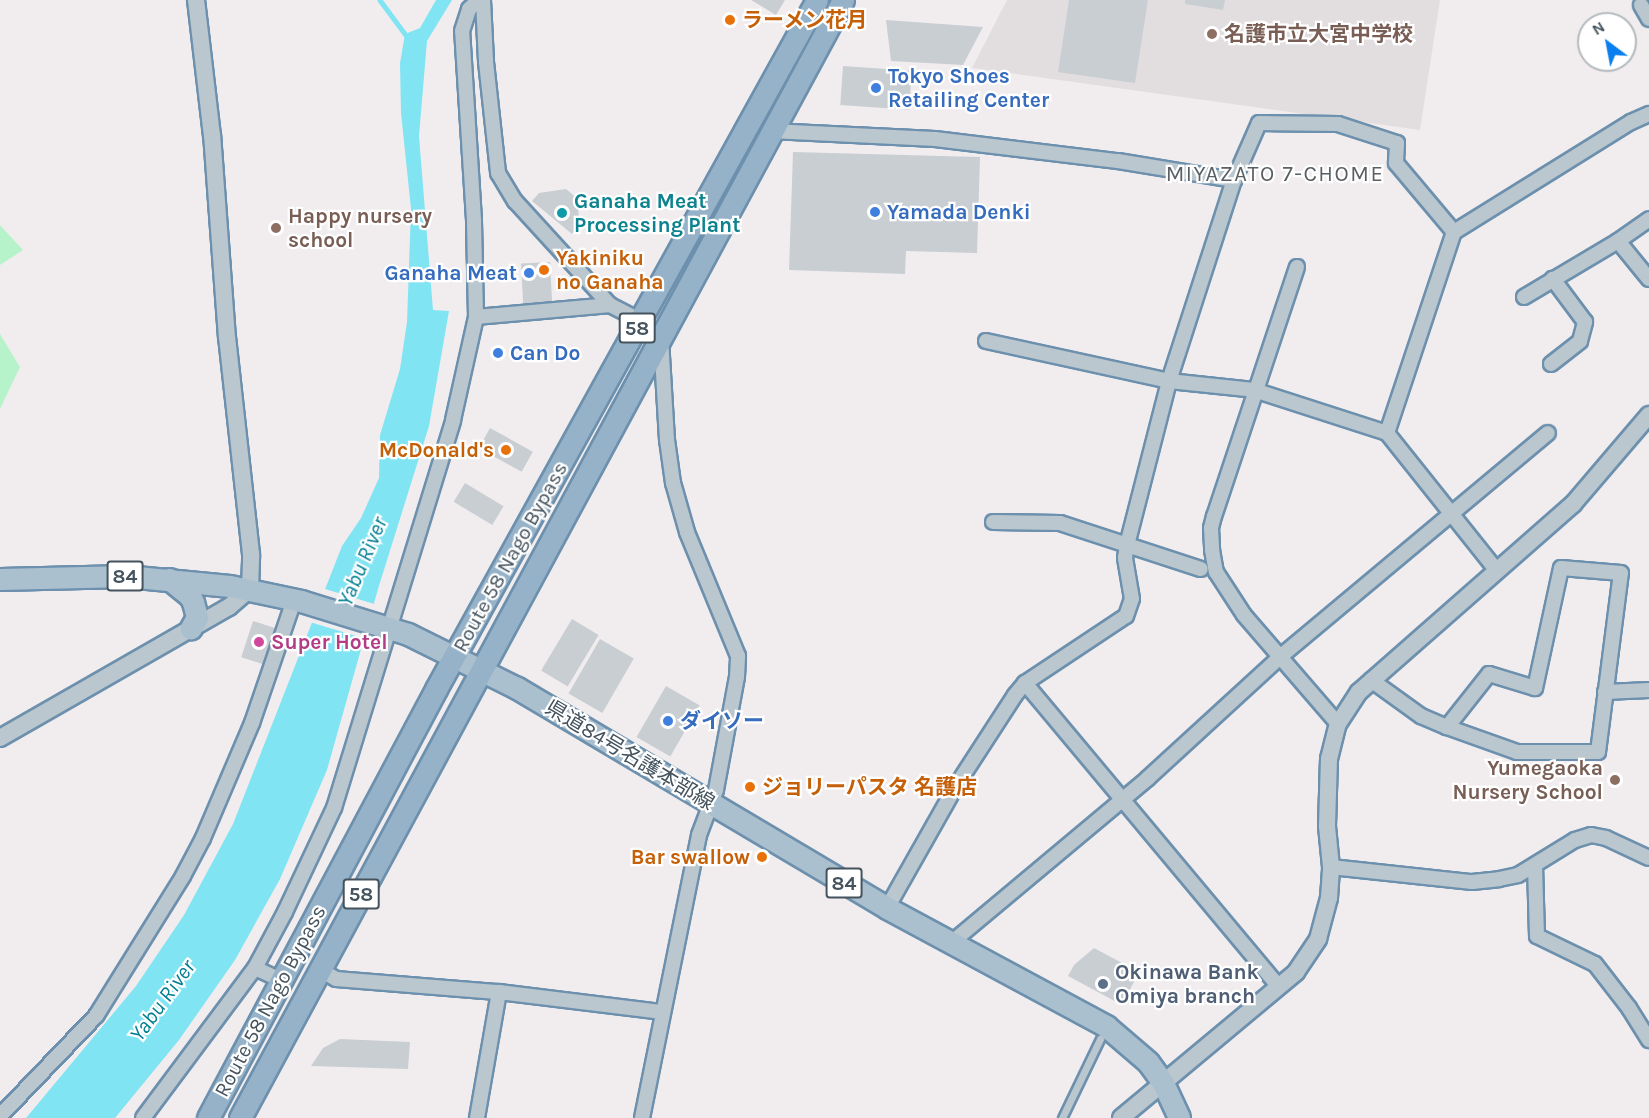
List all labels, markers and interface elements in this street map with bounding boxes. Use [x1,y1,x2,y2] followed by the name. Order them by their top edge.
[742,7,868,33] place label: ラーメン花月
[1577,12,1637,72] north arrow
[723,13,737,27] marker: ラーメン花月
[1588,17,1608,39] text: N
[1224,21,1413,47] place label: 名護市立大宮中学校
[1205,27,1219,41] marker: 名護市立大宮中学校
[888,63,1049,113] place label: Tokyo Shoes Retailing Center
[869,81,883,95] marker: Tokyo Shoes Retailing Center
[1166,162,1384,188] district label: MIYAZATO 7-CHOME
[574,188,740,238] place label: Ganaha Meat Processing Plant
[887,199,1031,225] place label: Yamada Denki
[288,203,432,253] place label: Happy nursery school
[868,205,882,219] marker: Yamada Denki
[555,206,569,220] marker: Ganaha Meat Processing Plant
[269,221,283,235] marker: Happy nursery school
[556,245,664,295] place label: Yakiniku no Ganaha
[384,260,517,286] place label: Ganaha Meat
[537,263,551,277] marker: Yakiniku no Ganaha
[522,266,536,280] marker: Ganaha Meat
[618,311,656,345] road number: 58
[510,340,580,366] place label: Can Do
[491,346,505,360] marker: Can Do
[379,437,494,463] place label: McDonald's
[499,443,513,457] marker: McDonald's
[447,458,573,656] street label: Route 58 Nago Bypass
[332,513,394,611] water label: Yabu River
[106,559,144,593] road number: 84
[271,629,388,655] place label: Super Hotel
[252,635,266,649] marker: Super Hotel
[541,695,719,815] street label: 県道84号名護本部線
[680,708,764,734] place label: ダイソー
[661,714,675,728] marker: ダイソー
[1452,755,1603,805] place label: Yumegaoka Nursery School
[1608,773,1622,787] marker: Yumegaoka Nursery School
[762,774,977,800] place label: ジョリーパスタ 名護店
[743,780,757,794] marker: ジョリーパスタ 名護店
[631,844,750,870] place label: Bar swallow
[755,850,769,864] marker: Bar swallow
[824,866,864,900] road number: 84
[342,877,380,911] road number: 58
[209,901,331,1101] street label: Route 58 Nago Bypass
[124,955,202,1047] water label: Yabu River
[1115,959,1259,1009] place label: Okinawa Bank Omiya branch
[1096,977,1110,991] marker: Okinawa Bank Omiya branch

